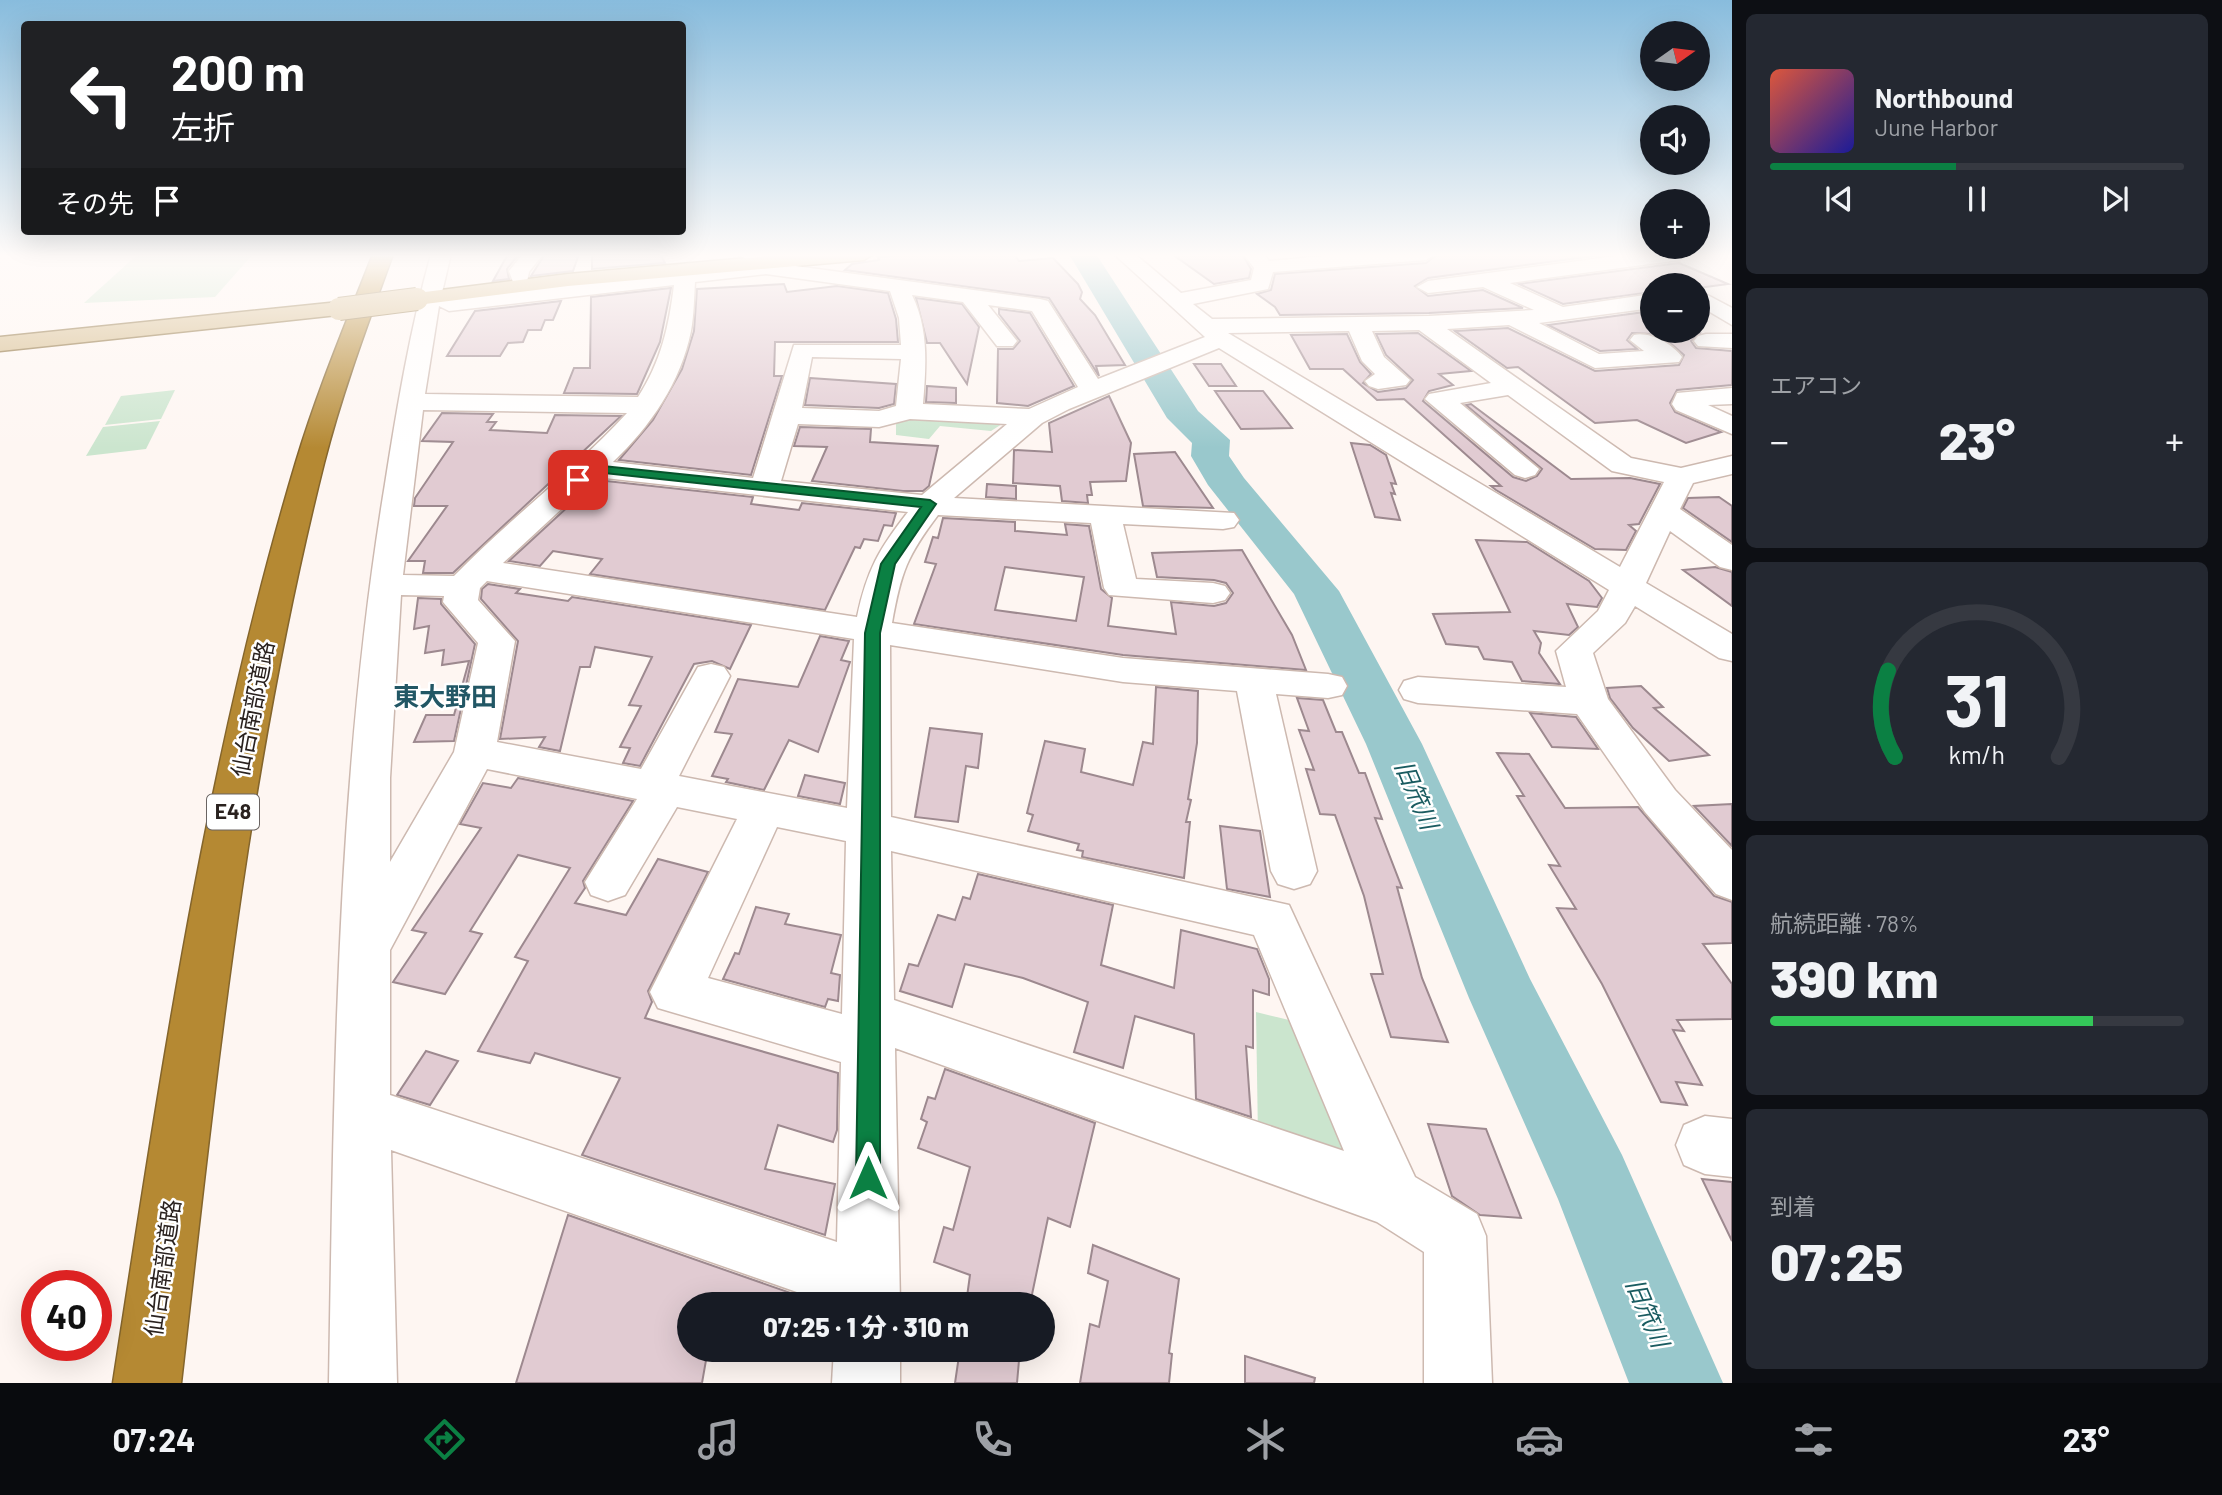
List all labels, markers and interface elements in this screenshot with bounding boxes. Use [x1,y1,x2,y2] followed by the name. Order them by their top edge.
[1640,21,1710,91] north arrow
[1640,21,1710,343] map controls
[171,42,305,101] text: 200 m
[56,49,147,140] icon: left
[1875,82,2013,113] text: Northbound
[1640,105,1710,175] button: sound
[171,107,235,145] text: 左折
[1875,113,1998,141] text: June Harbor
[1820,180,1858,218] icon: previous
[1958,180,1996,218] icon: pause
[2096,180,2134,218] icon: next
[148,182,186,220] icon: arrive
[56,187,134,218] text: その先
[1640,189,1710,259] button: +
[1640,273,1710,343] button: −
[1770,371,1862,399] text: エアコン
[1939,408,2015,470] text: 23°
[1770,417,1789,463] text: −
[2165,417,2184,463] text: +
[548,450,608,510] pin
[559,461,597,499] icon: arrive
[225,638,279,779] street label: 仙台南部道路
[1945,655,2009,743] text: 31
[393,680,497,711] district label: 東大野田
[1949,739,2005,769] text: km/h
[1390,756,1446,836] water label: 旧笊川
[207,794,259,830] road number: E48
[1770,909,1918,937] text: 航続距離 · 78%
[1770,946,1938,1008] text: 390 km
[831,1141,905,1215] position arrow
[1770,1192,1816,1220] text: 到着
[139,1198,185,1338] street label: 仙台南部道路
[1770,1229,1903,1291] text: 07:25
[21,1270,112,1361] speed limit sign: 40
[1621,1274,1677,1354] water label: 旧笊川
[763,1311,969,1342] text: 07:25 · 1 分 · 310 m
[420,1415,469,1464] icon: directions
[694,1415,743,1464] icon: music
[968,1415,1017,1464] icon: phone
[1241,1415,1290,1464] icon: climate
[1515,1415,1564,1464] icon: car
[1789,1415,1838,1464] icon: filters
[112,1420,195,1458] text: 07:24
[2063,1420,2110,1458] text: 23°

